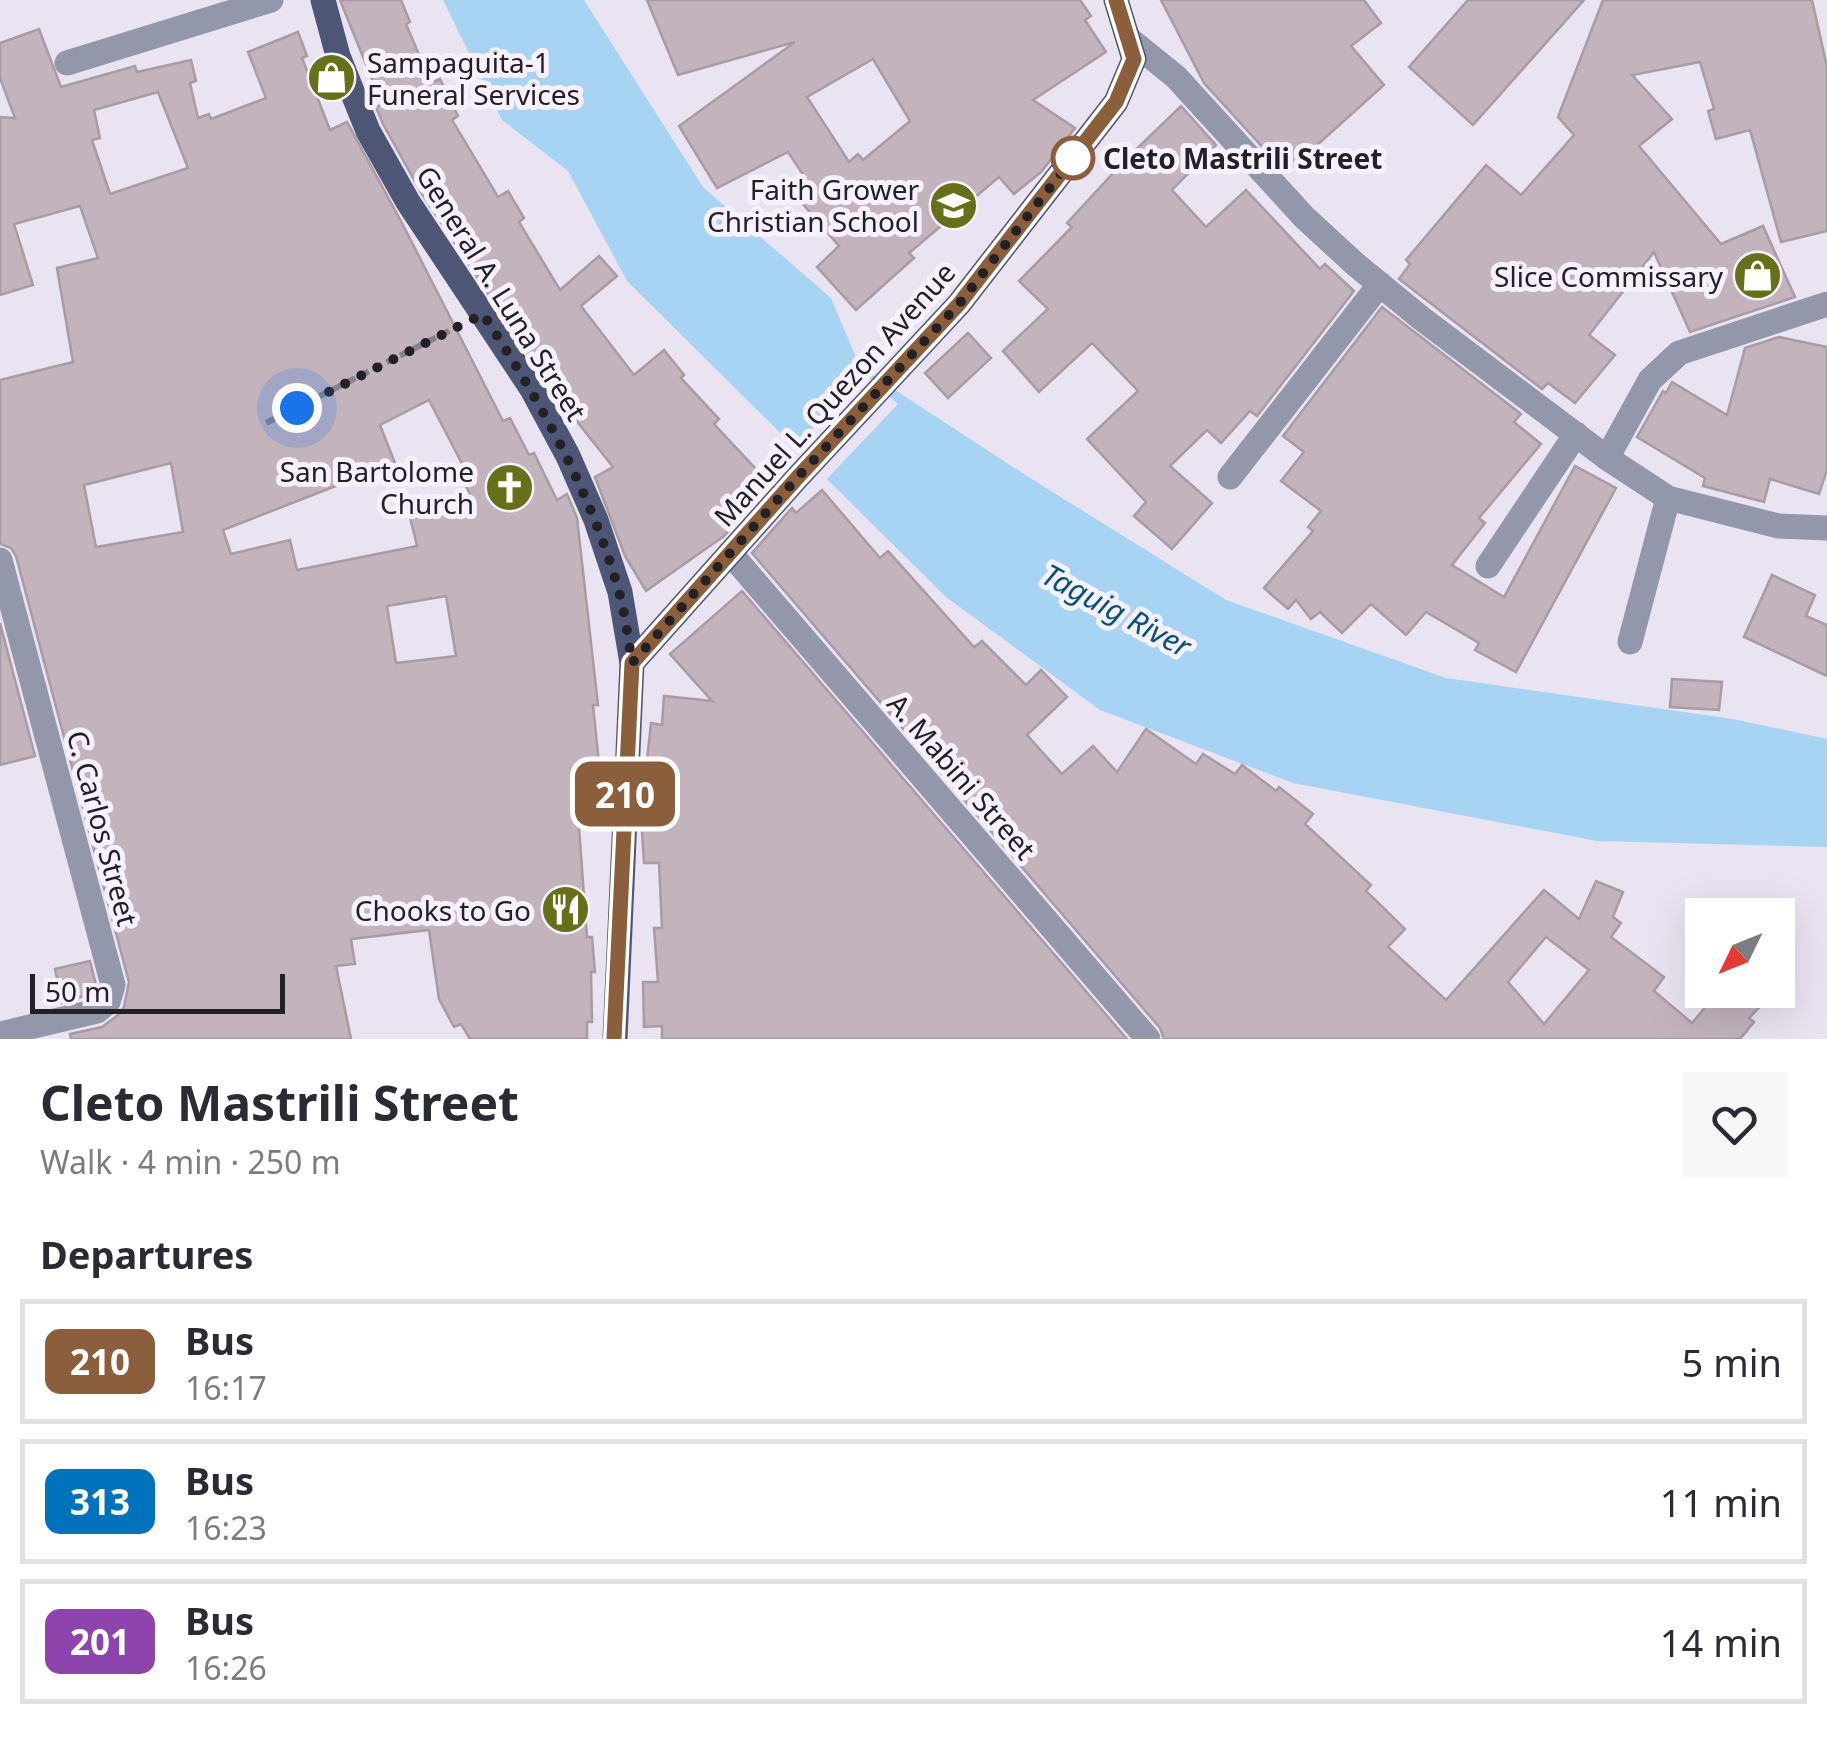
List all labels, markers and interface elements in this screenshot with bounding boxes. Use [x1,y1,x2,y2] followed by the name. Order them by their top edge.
[367,43,580,113] place label: Sampaguita-1 Funeral Services
[306,52,358,104] shop icon: Sampaguita-1 Funeral Services
[1052,137,1094,179] marker: Cleto Mastrili Street
[1103,139,1382,177] place label: Cleto Mastrili Street
[408,158,596,428] street label: General A. Luna Street
[707,170,919,240] place label: Faith Grower Christian School
[928,179,980,231] school or university icon: Faith Grower Christian School
[1732,250,1784,302] shop icon: Slice Commissary
[705,254,963,534] street label: Manuel L. Quezon Avenue
[1494,257,1724,295] place label: Slice Commissary
[272,383,322,433] your location
[280,452,474,522] place label: San Bartolome Church
[483,461,535,513] church icon: San Bartolome Church
[1035,554,1200,667] water label: Taguig River
[879,685,1045,867] street label: A. Mabini Street
[59,726,147,930] street label: C. Carlos Street
[568,762,682,826] line badge: 210
[595,771,655,818] text: 210
[540,884,592,936] restaurant icon: Chooks to Go
[355,891,531,929] place label: Chooks to Go
[1685,898,1795,1008] north arrow
[1685,898,1795,1008] map controls
[30,969,285,1014] scale bar
[45,972,111,1010] text: 50 m
[40,1070,519,1135] text: Cleto Mastrili Street
[1682,1072,1787,1177] button: heart
[40,1140,341,1183] text: Walk · 4 min · 250 m
[40,1228,253,1280] text: Departures
[185,1314,254,1366] text: Bus
[1682,1336,1782,1388] text: 5 min
[70,1338,130,1385] text: 210
[185,1366,267,1409] text: 16:17
[185,1454,254,1506] text: Bus
[1660,1476,1782,1528] text: 11 min
[70,1478,130,1525] text: 313
[185,1506,267,1549] text: 16:23
[185,1594,254,1646] text: Bus
[1660,1616,1782,1668] text: 14 min
[70,1618,130,1665] text: 201
[185,1646,267,1689] text: 16:26

